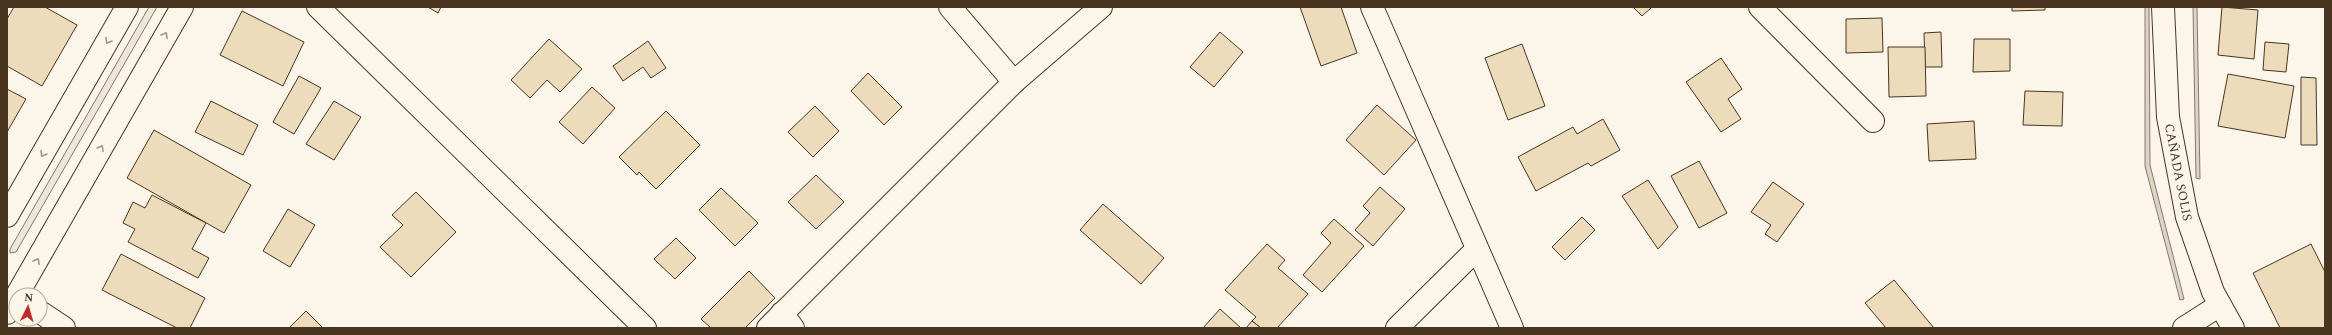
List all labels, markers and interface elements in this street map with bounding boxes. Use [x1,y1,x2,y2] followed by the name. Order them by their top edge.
[161,32,168,39] one-way arrow
[105,37,112,44] one-way arrow
[2159,122,2197,223] street label: CAÑADA SOLIS
[97,145,104,152] one-way arrow
[40,149,47,157] one-way arrow
[32,258,39,265] one-way arrow
[8,287,48,327] north arrow
[24,289,34,306] text: N

